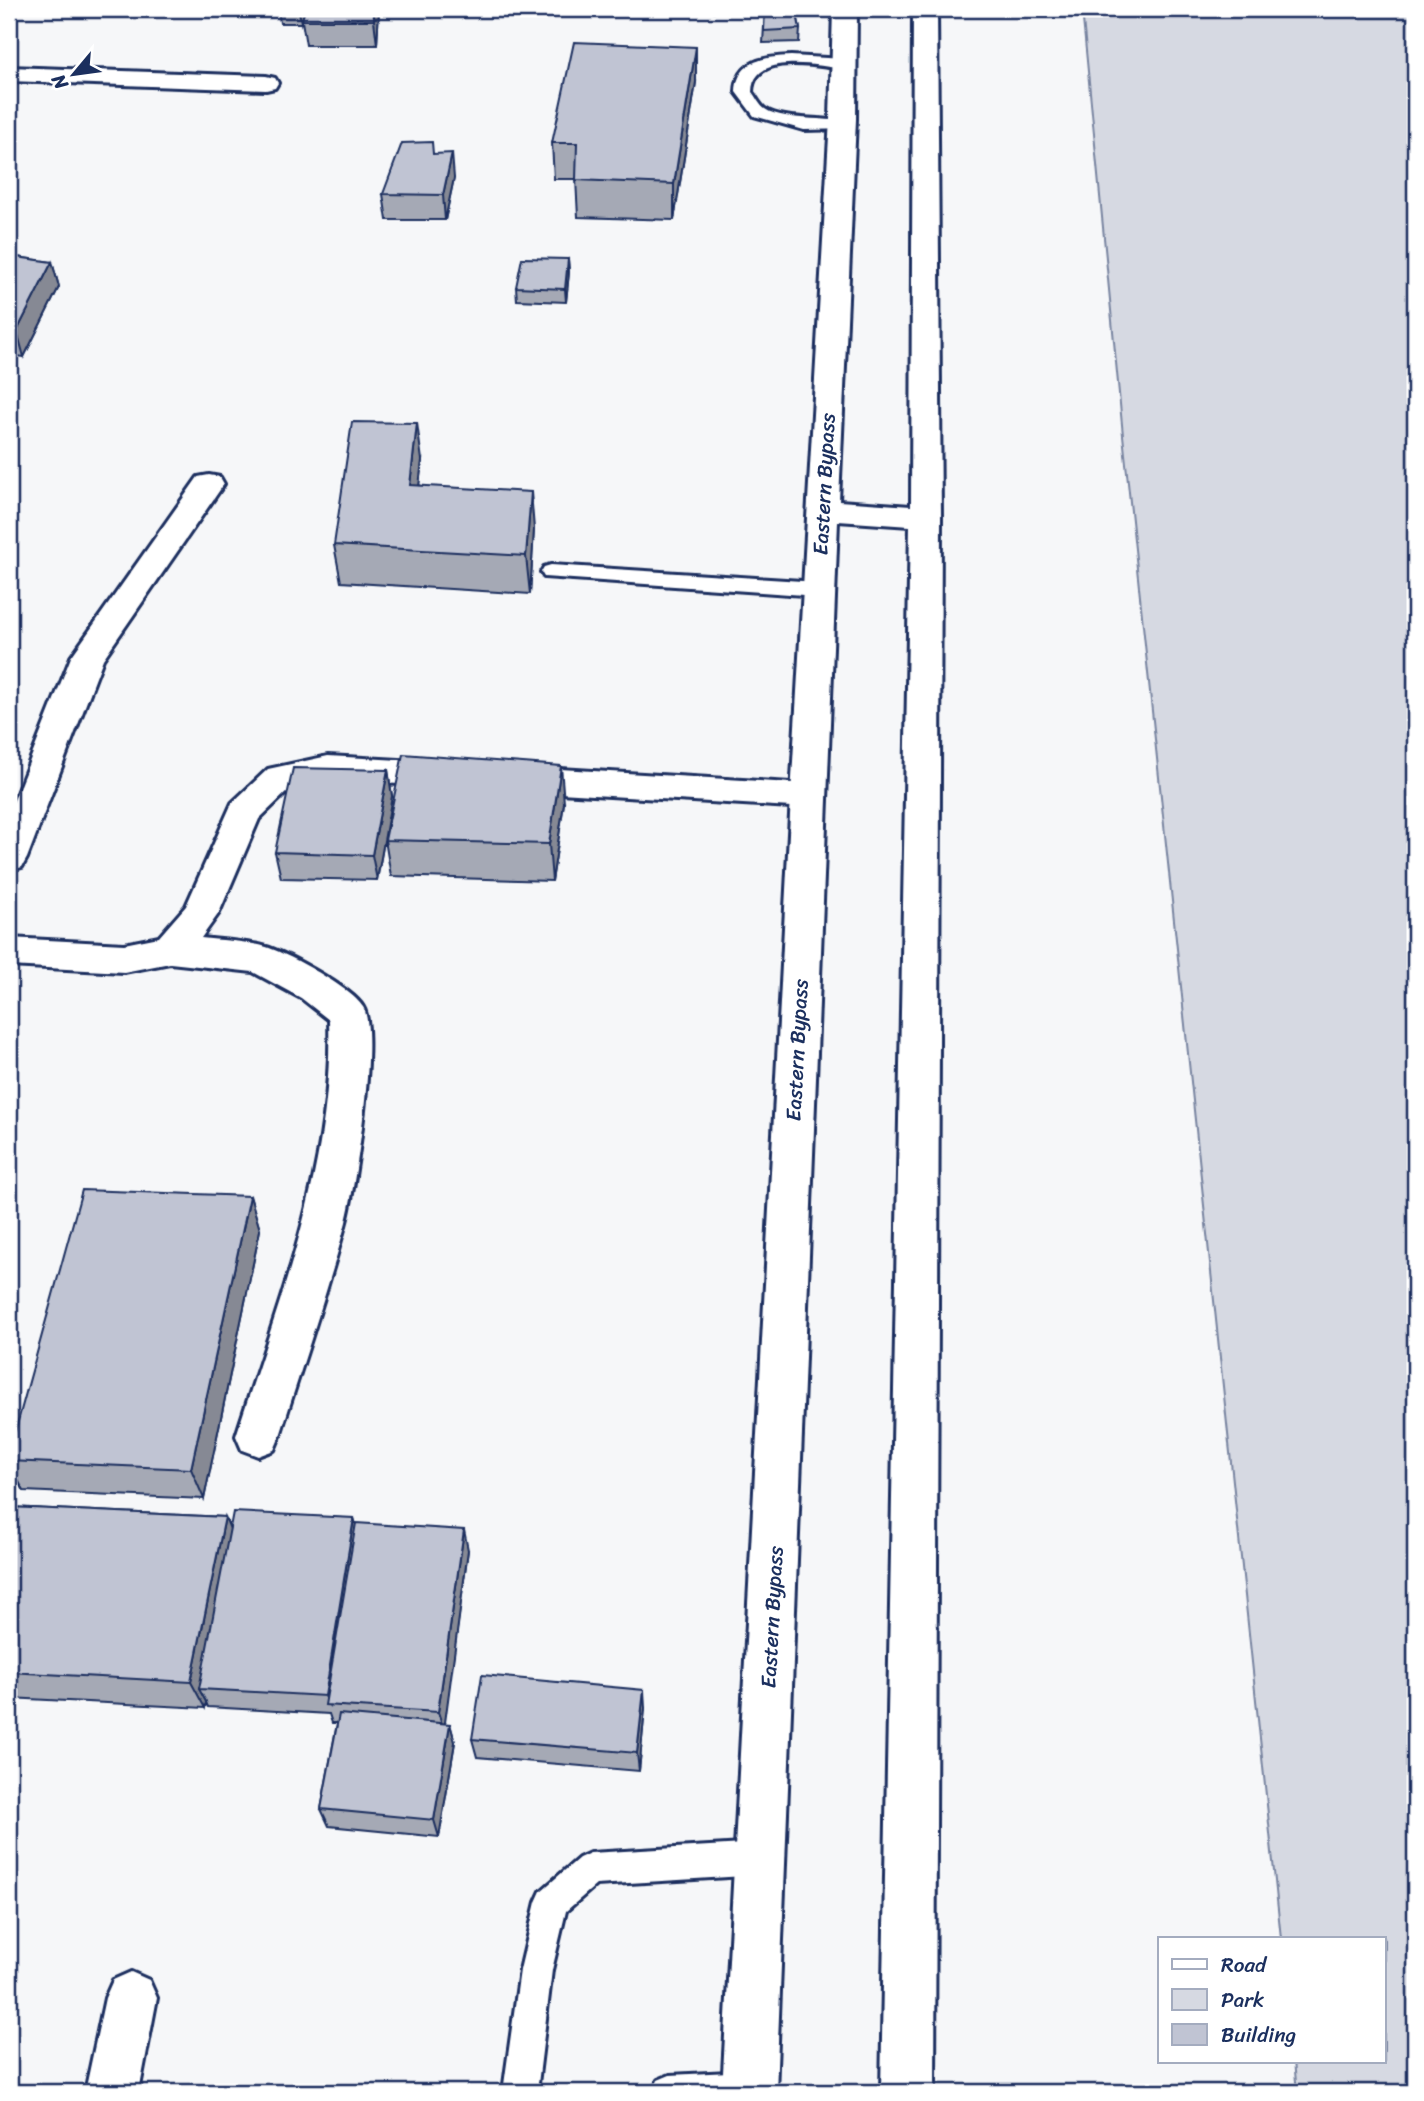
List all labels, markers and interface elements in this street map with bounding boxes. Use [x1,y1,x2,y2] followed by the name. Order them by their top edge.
[38,38,108,108] north arrow
[42,68,78,97] text: N
[801,412,847,556] street label: Eastern Bypass
[774,978,820,1122] street label: Eastern Bypass
[749,1545,795,1689] street label: Eastern Bypass
[1158,1937,1386,2062] legend
[1221,1946,1268,1984] text: Road
[1221,1981,1264,2019] text: Park
[1221,2016,1297,2054] text: Building

